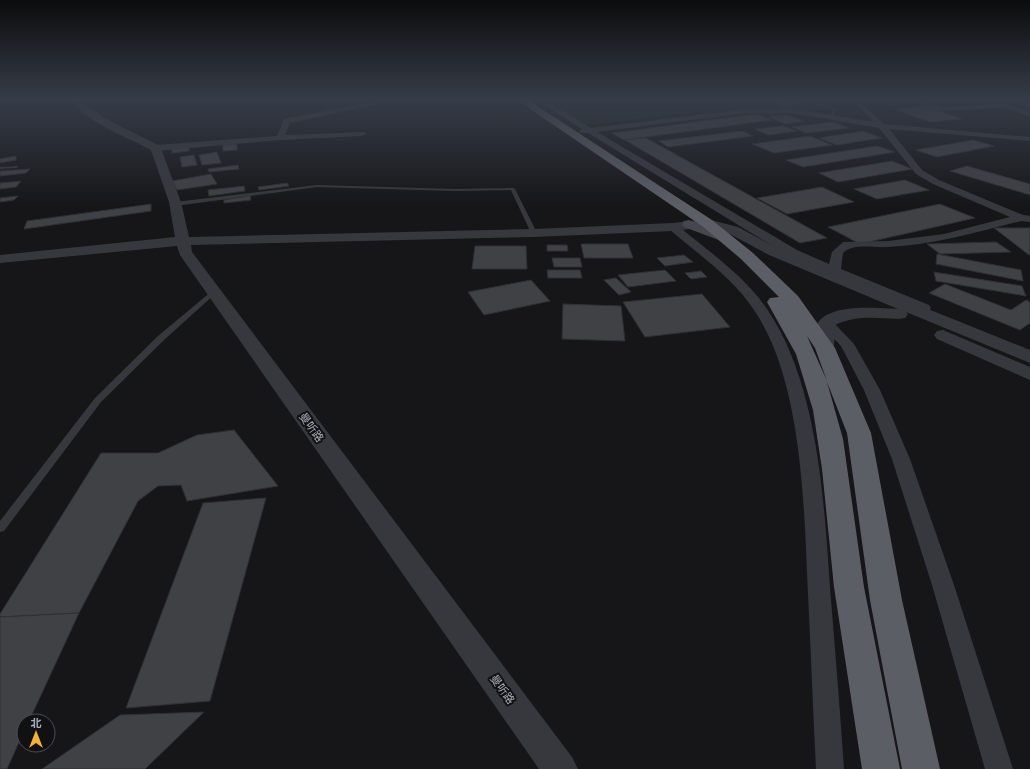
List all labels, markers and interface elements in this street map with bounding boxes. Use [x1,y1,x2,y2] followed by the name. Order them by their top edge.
[297,410,327,444] street label: 曼听路
[488,672,518,706] street label: 曼听路
[16,713,56,753] north arrow
[31,716,42,729] text: 北

